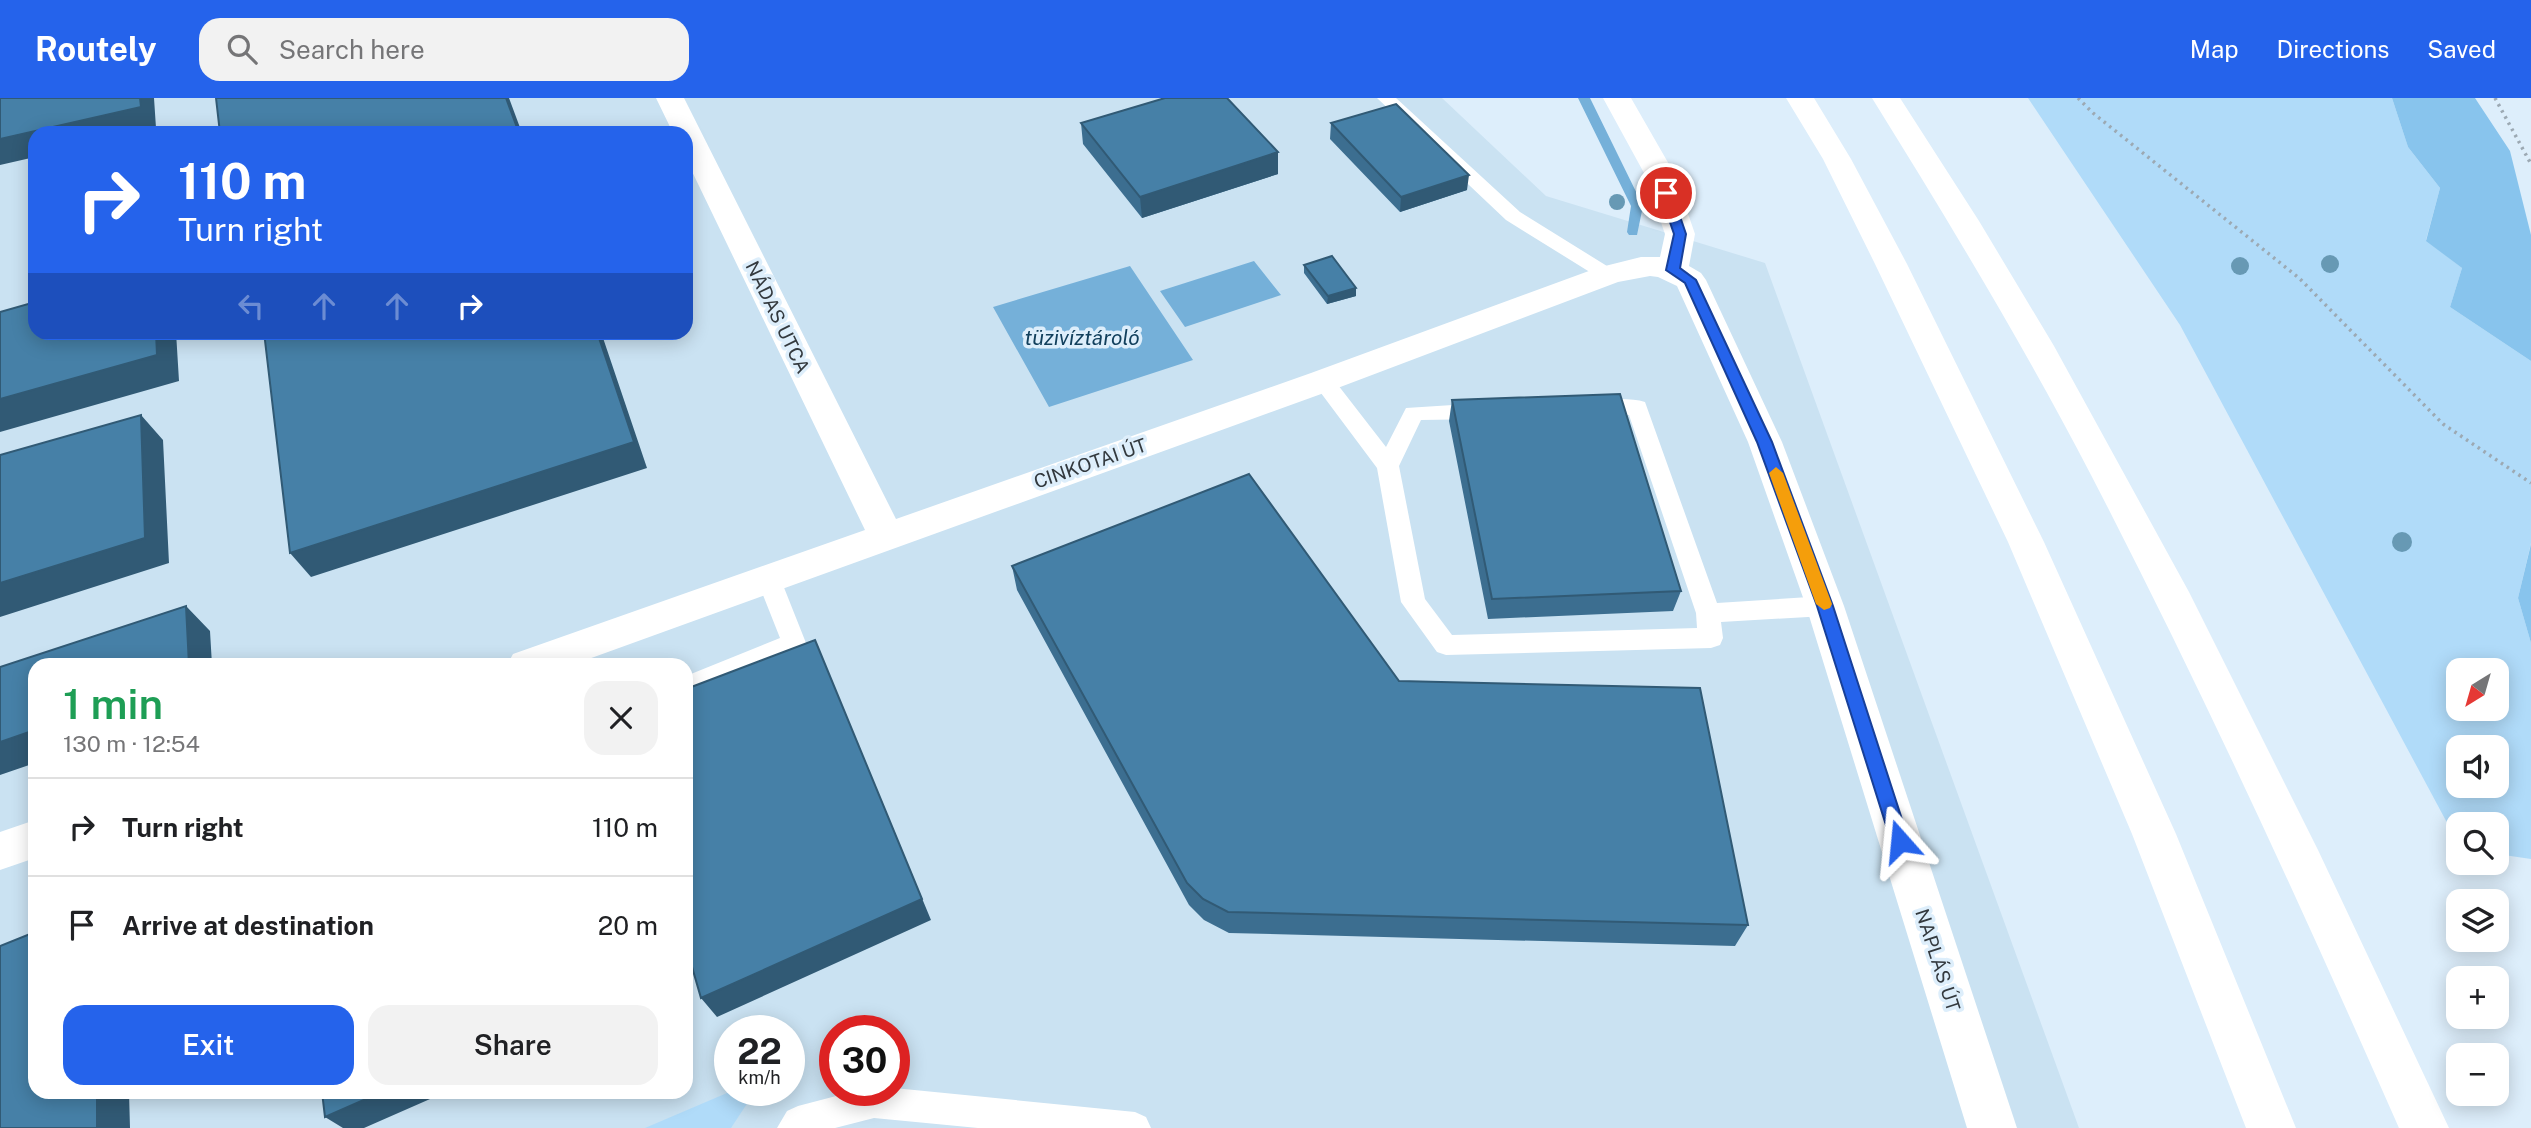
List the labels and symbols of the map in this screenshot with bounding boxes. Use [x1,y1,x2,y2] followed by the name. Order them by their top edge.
[1636,163,1696,223] pin
[741,257,815,377] street label: NÁDAS UTCA
[1024,325,1140,350] water label: tüzivíztároló
[1031,433,1149,493] street label: CINKOTAI ÚT
[2446,658,2510,721] north arrow
[1863,804,1937,878] position arrow
[1911,906,1965,1014] street label: NAPLÁS ÚT
[819,1015,910,1106] speed limit sign: 30

